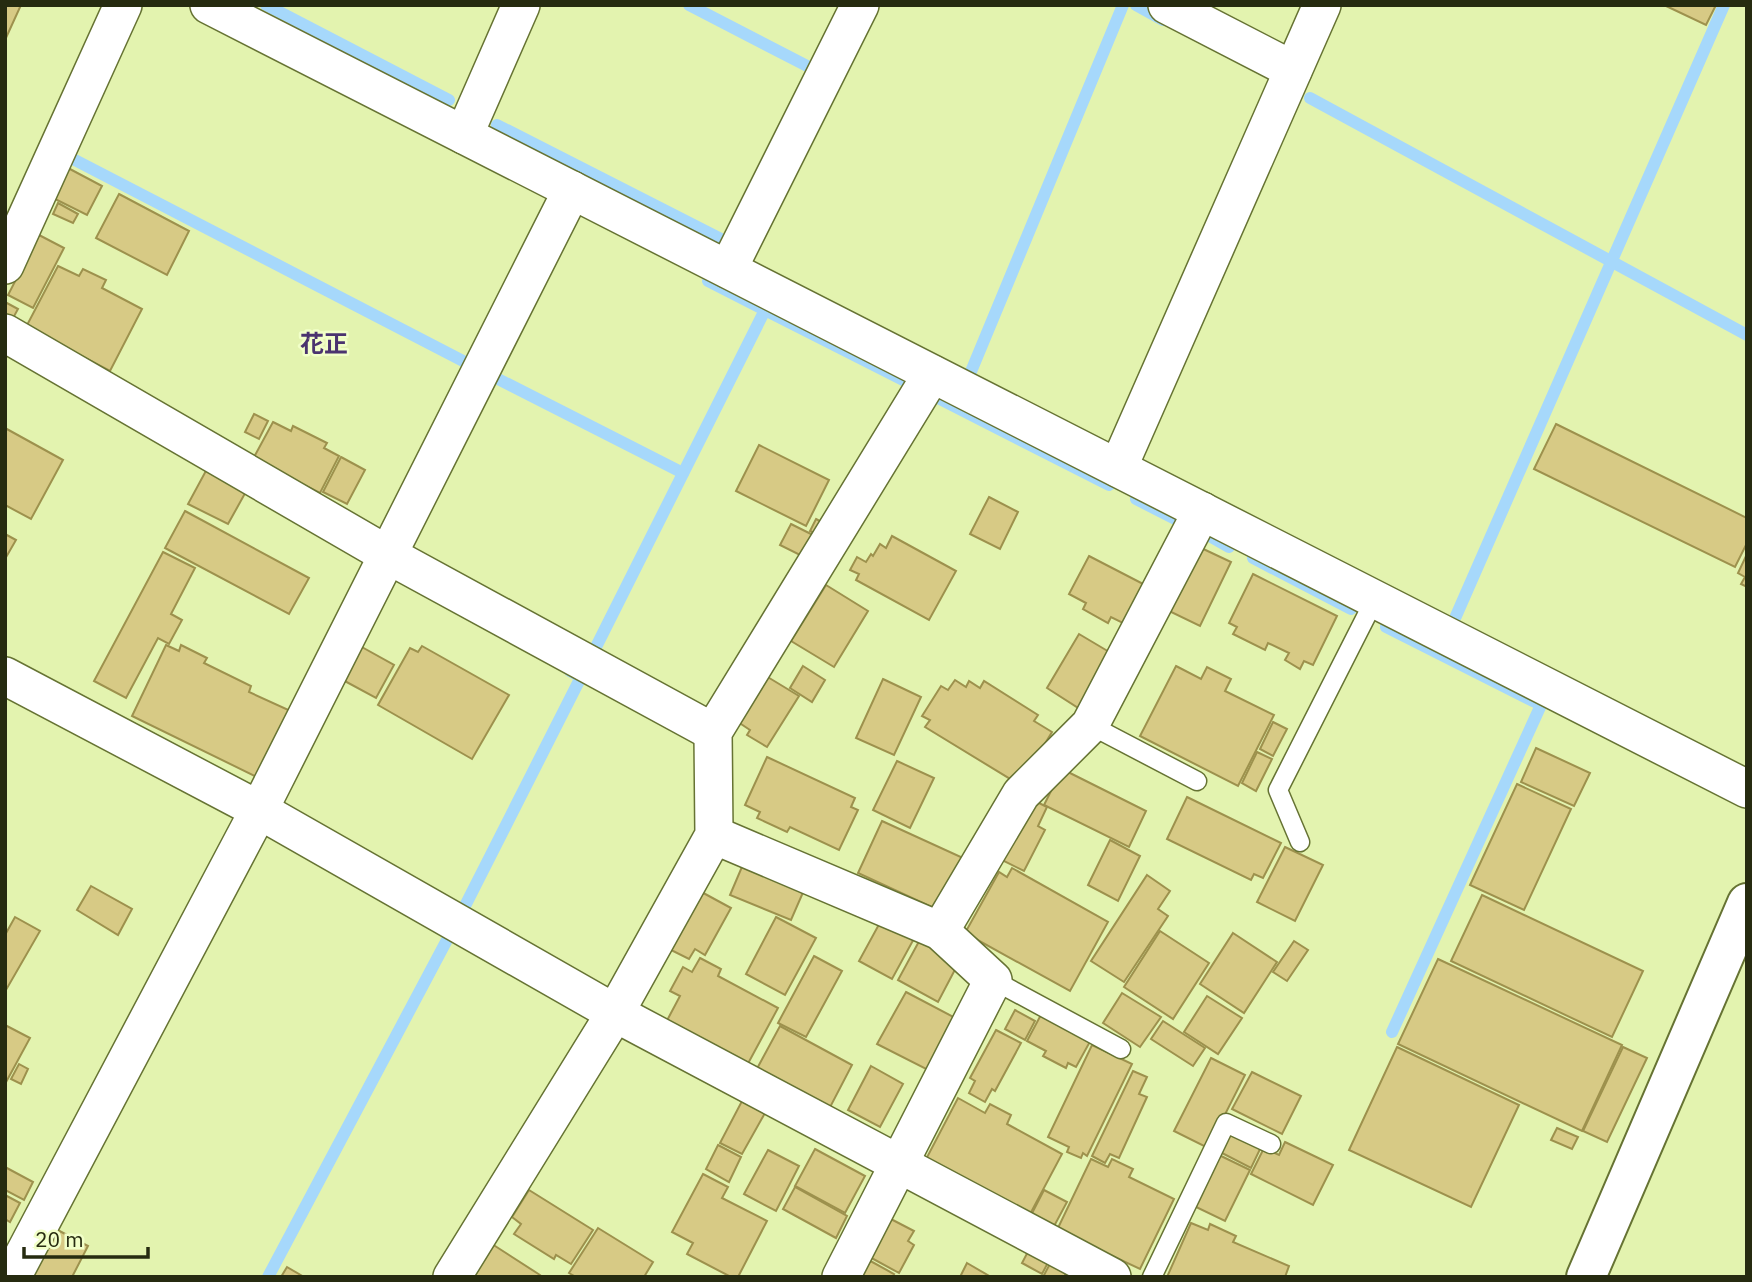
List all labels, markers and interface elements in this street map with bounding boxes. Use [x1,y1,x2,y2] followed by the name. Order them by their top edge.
[300,327,348,359] district label: 花正
[24,1216,149,1260] scale bar
[35,1225,84,1253] text: 20 m

